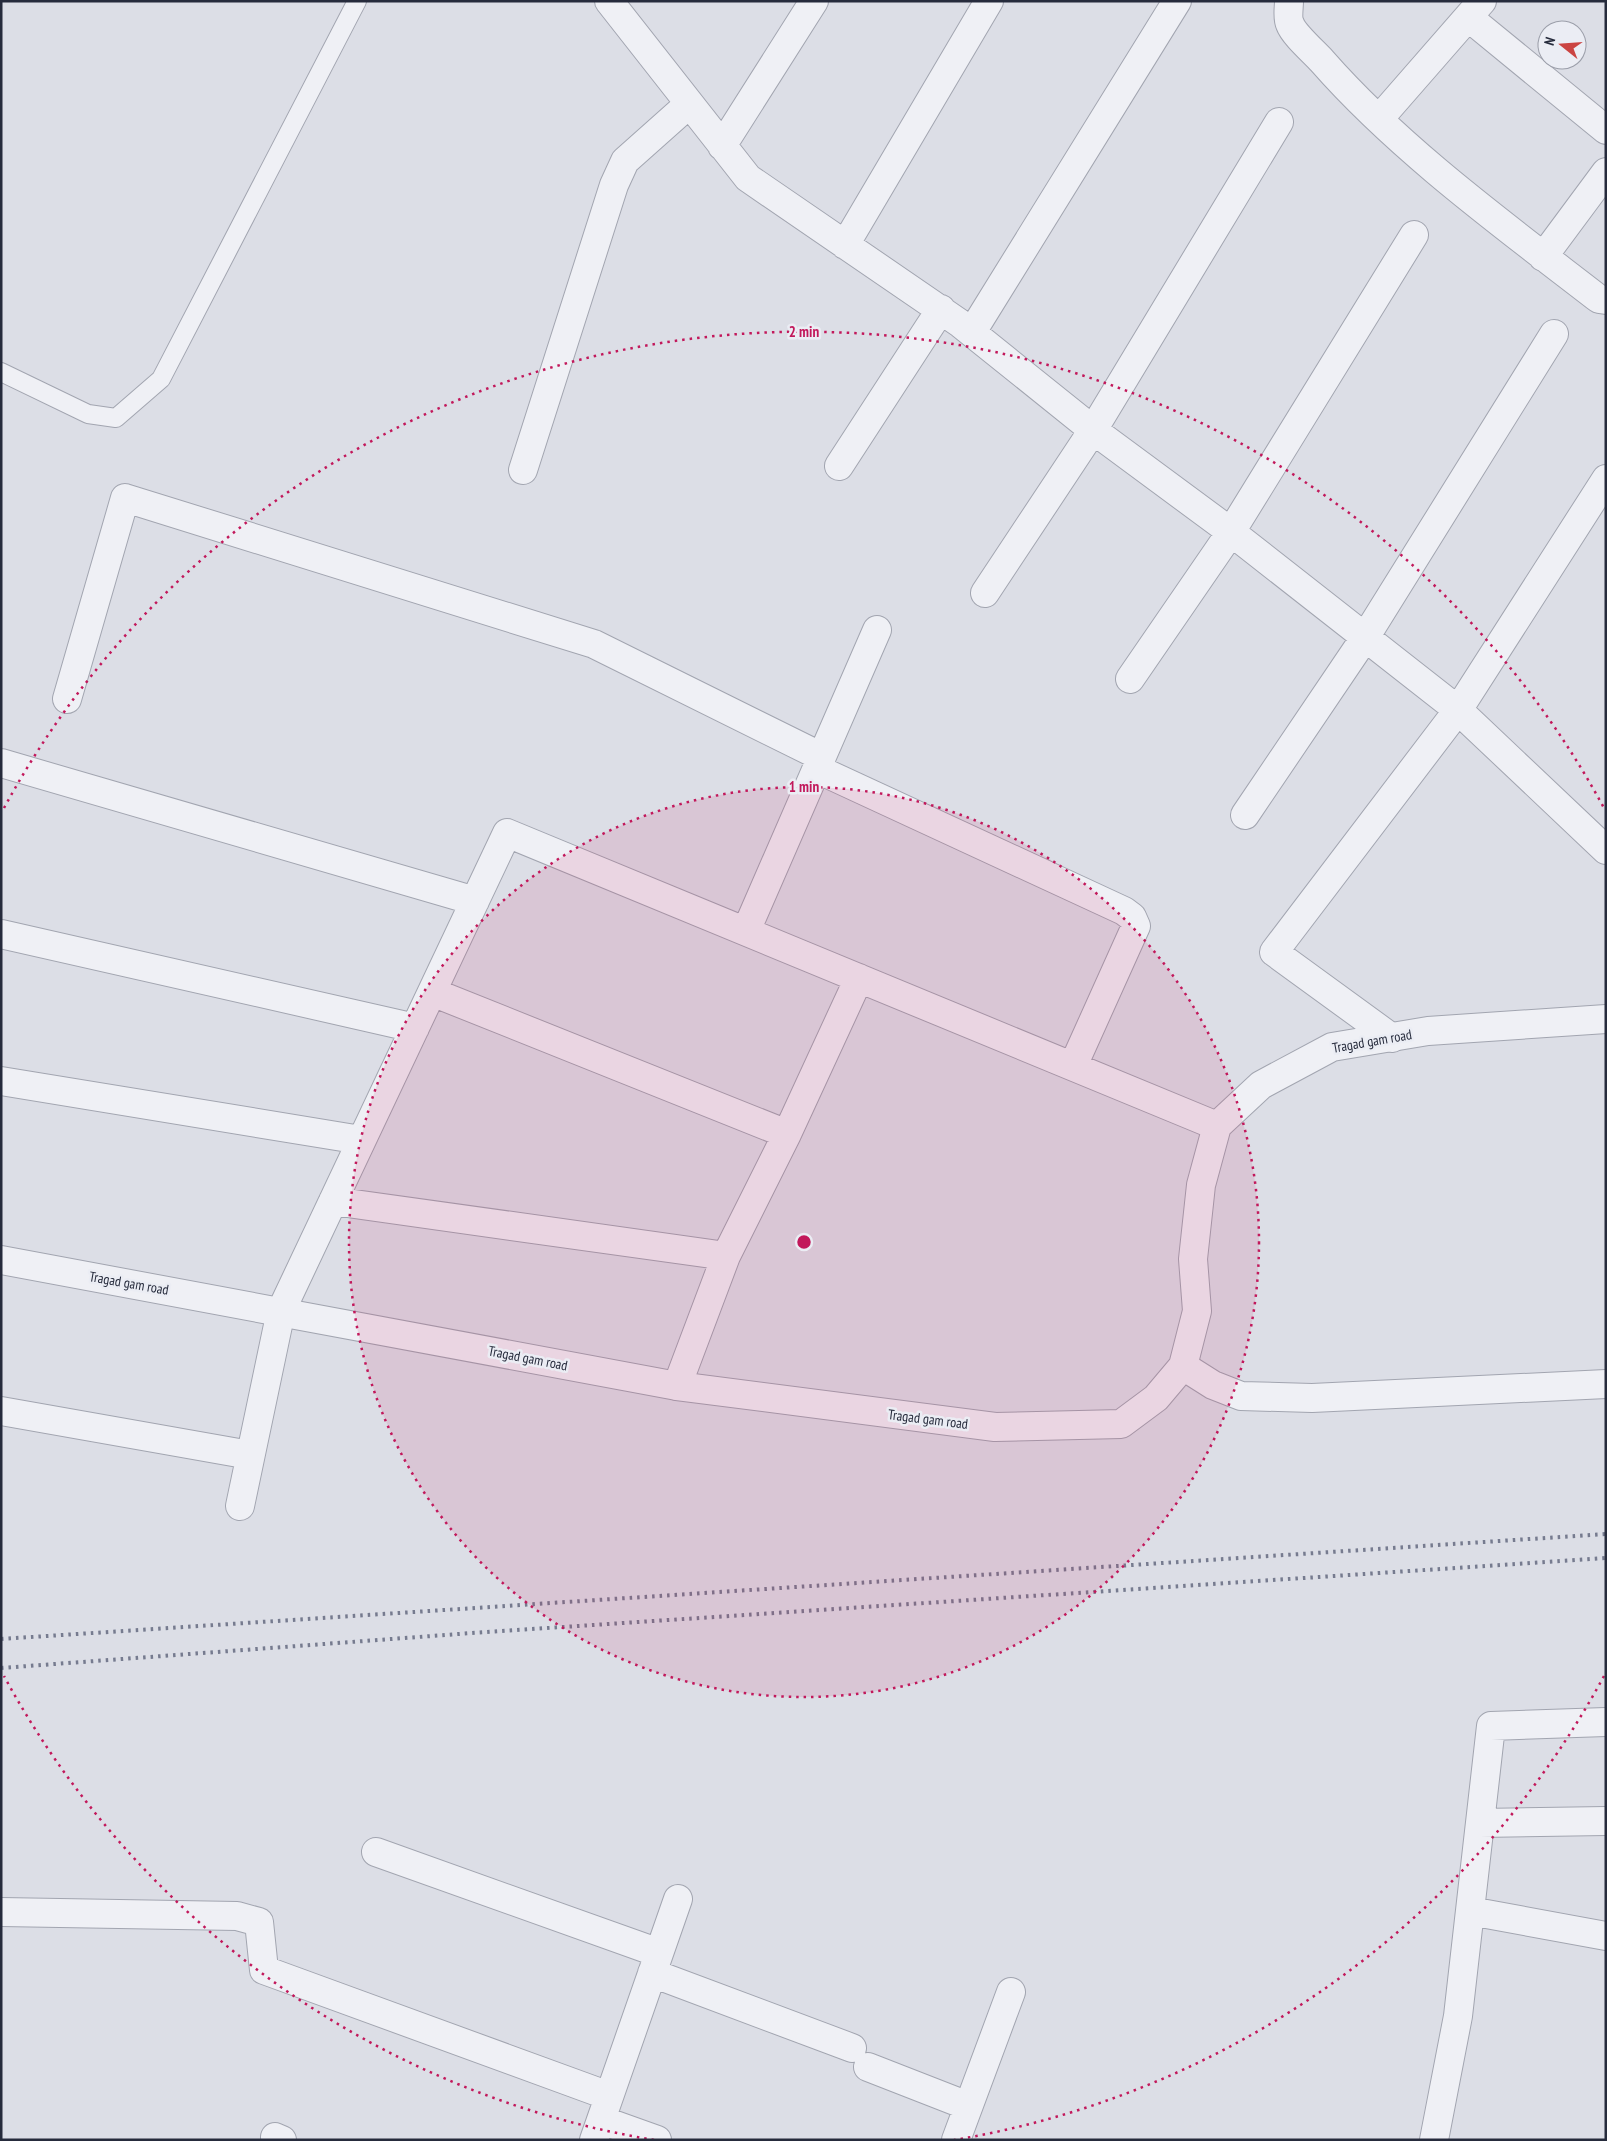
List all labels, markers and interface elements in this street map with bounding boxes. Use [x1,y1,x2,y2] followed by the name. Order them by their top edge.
[1537,20,1587,70] north arrow
[1540,35,1559,47] text: N
[789,322,819,341] text: 2 min
[789,777,819,796] text: 1 min
[1331,1025,1413,1057] street label: Tragad gam road
[795,1233,813,1251] centre of rings
[88,1267,170,1299] street label: Tragad gam road
[487,1341,569,1375] street label: Tragad gam road
[887,1405,969,1433] street label: Tragad gam road

